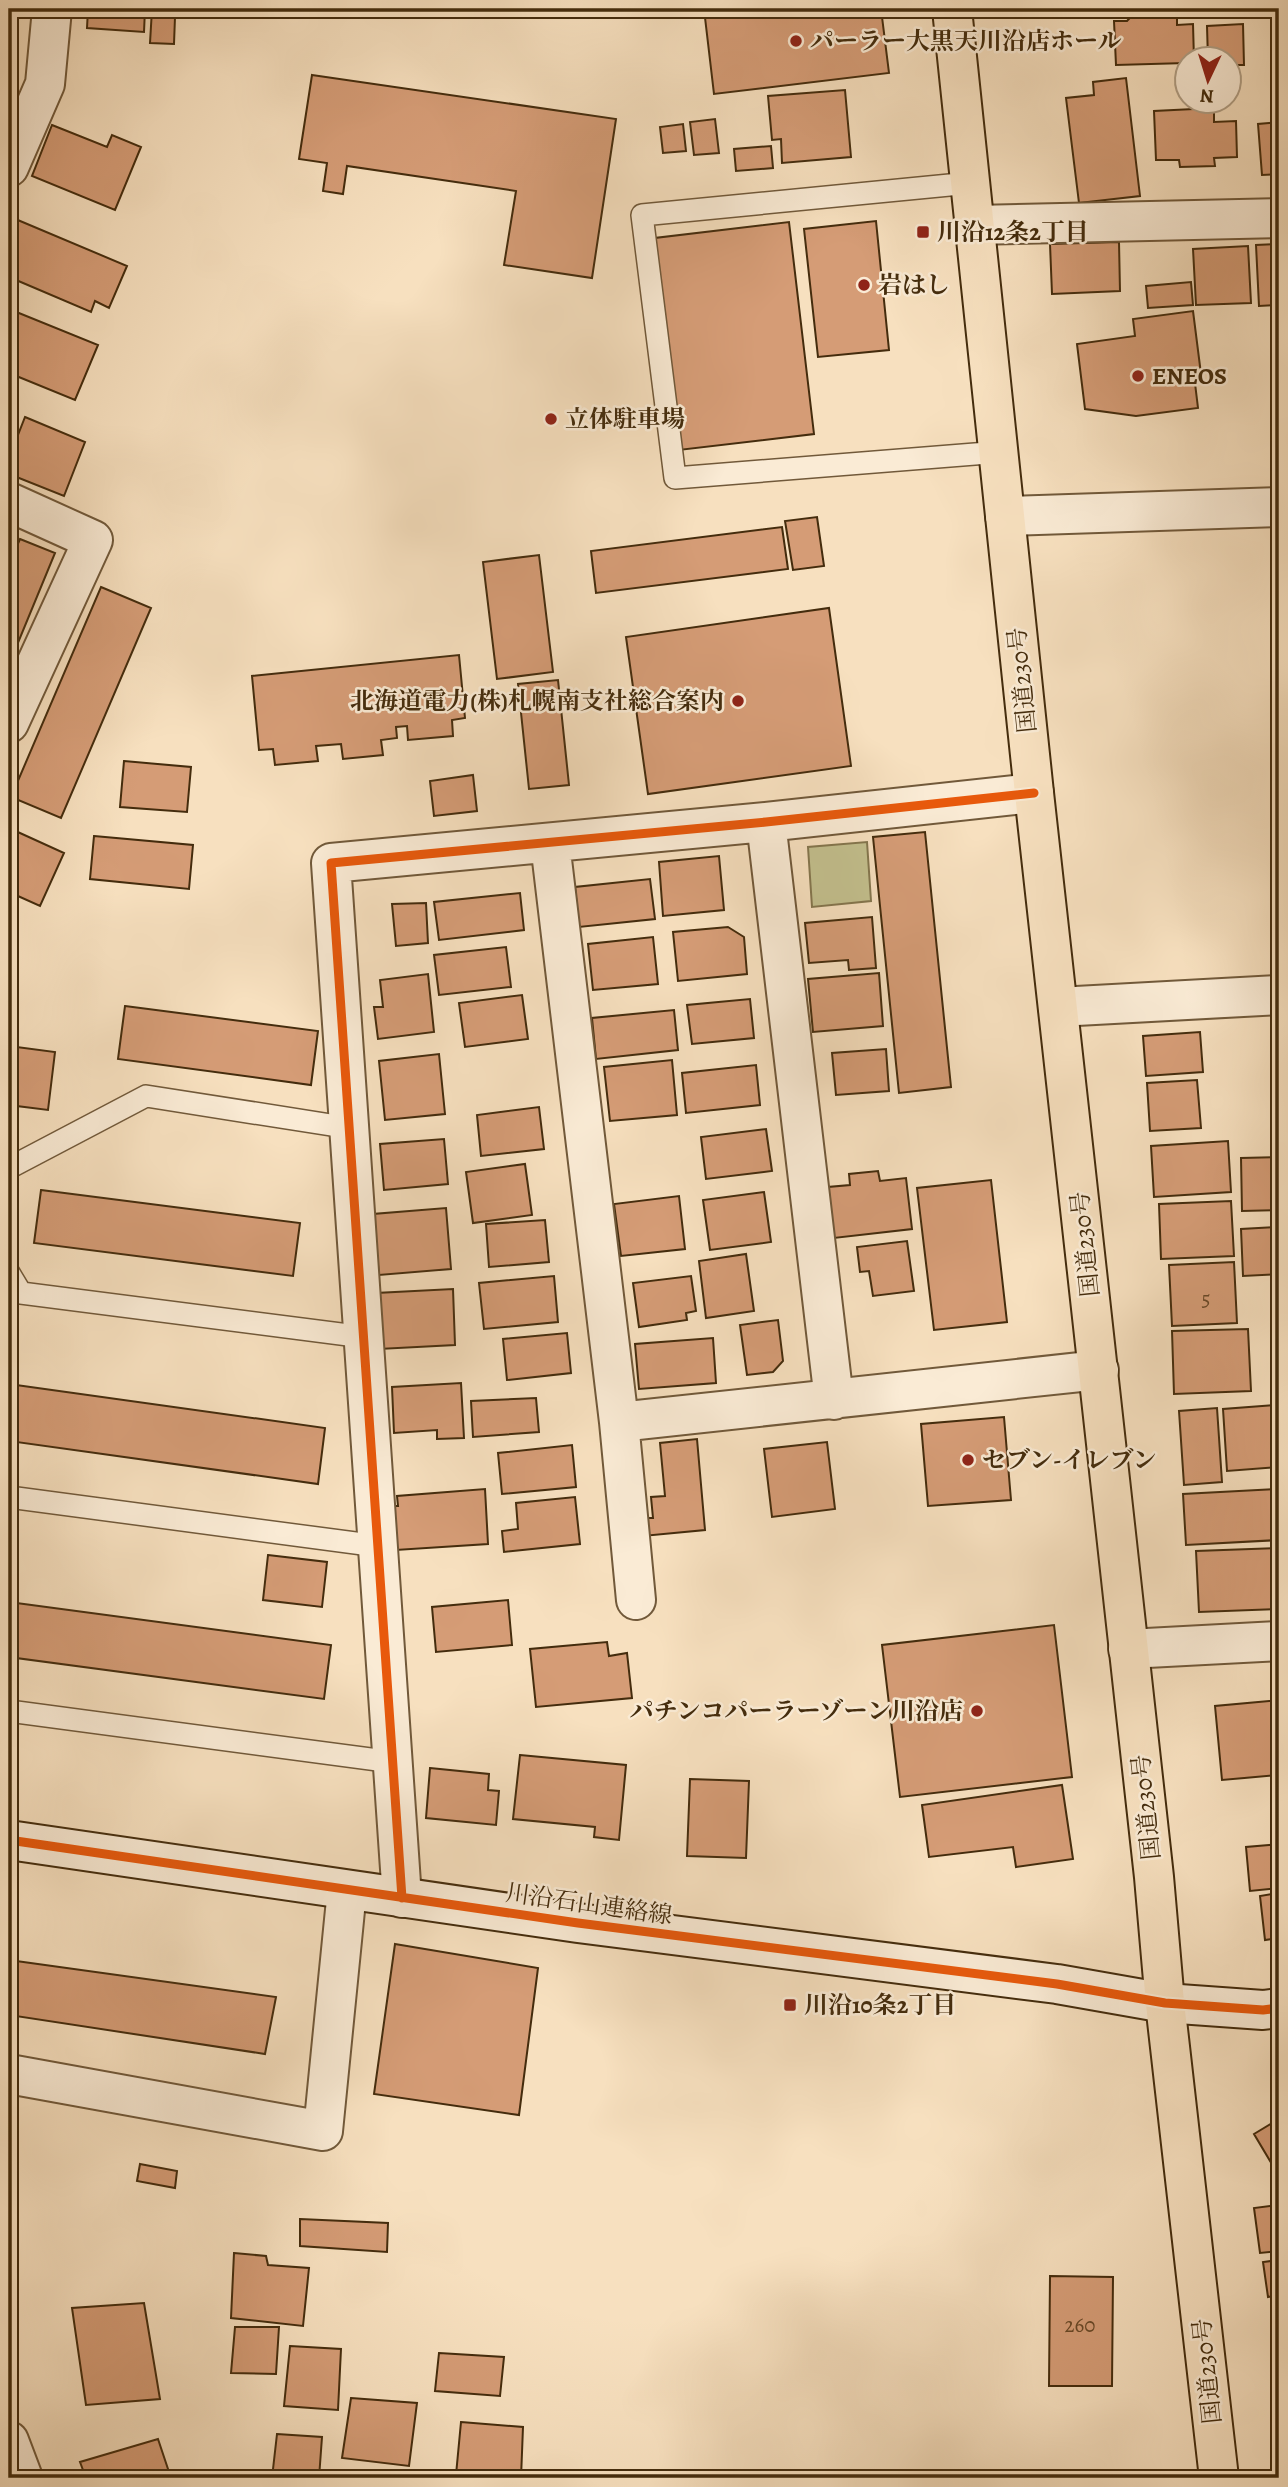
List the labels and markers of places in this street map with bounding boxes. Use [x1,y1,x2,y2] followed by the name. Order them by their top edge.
[810,25,1122,57] place label: パーラー大黒天川沿店ホール
[788,33,804,49] marker: パーラー大黒天川沿店ホール
[937,216,1089,248] place label: 川沿12条2丁目
[915,224,931,240] marker: 川沿12条2丁目
[878,269,950,301] place label: 岩はし
[856,277,872,293] marker: 岩はし
[1152,360,1227,392] place label: ENEOS
[1130,368,1146,384] marker: ENEOS
[565,403,685,435] place label: 立体駐車場
[543,411,559,427] marker: 立体駐車場
[350,685,724,717] place label: 北海道電力(株)札幌南支社総合案内
[730,693,746,709] marker: 北海道電力(株)札幌南支社総合案内
[982,1444,1157,1476] place label: セブン-イレブン
[960,1452,976,1468] marker: セブン-イレブン
[630,1695,963,1727] place label: パチンコパーラーゾーン川沿店
[969,1703,985,1719] marker: パチンコパーラーゾーン川沿店
[804,1989,956,2021] place label: 川沿10条2丁目
[782,1997,798,2013] marker: 川沿10条2丁目

